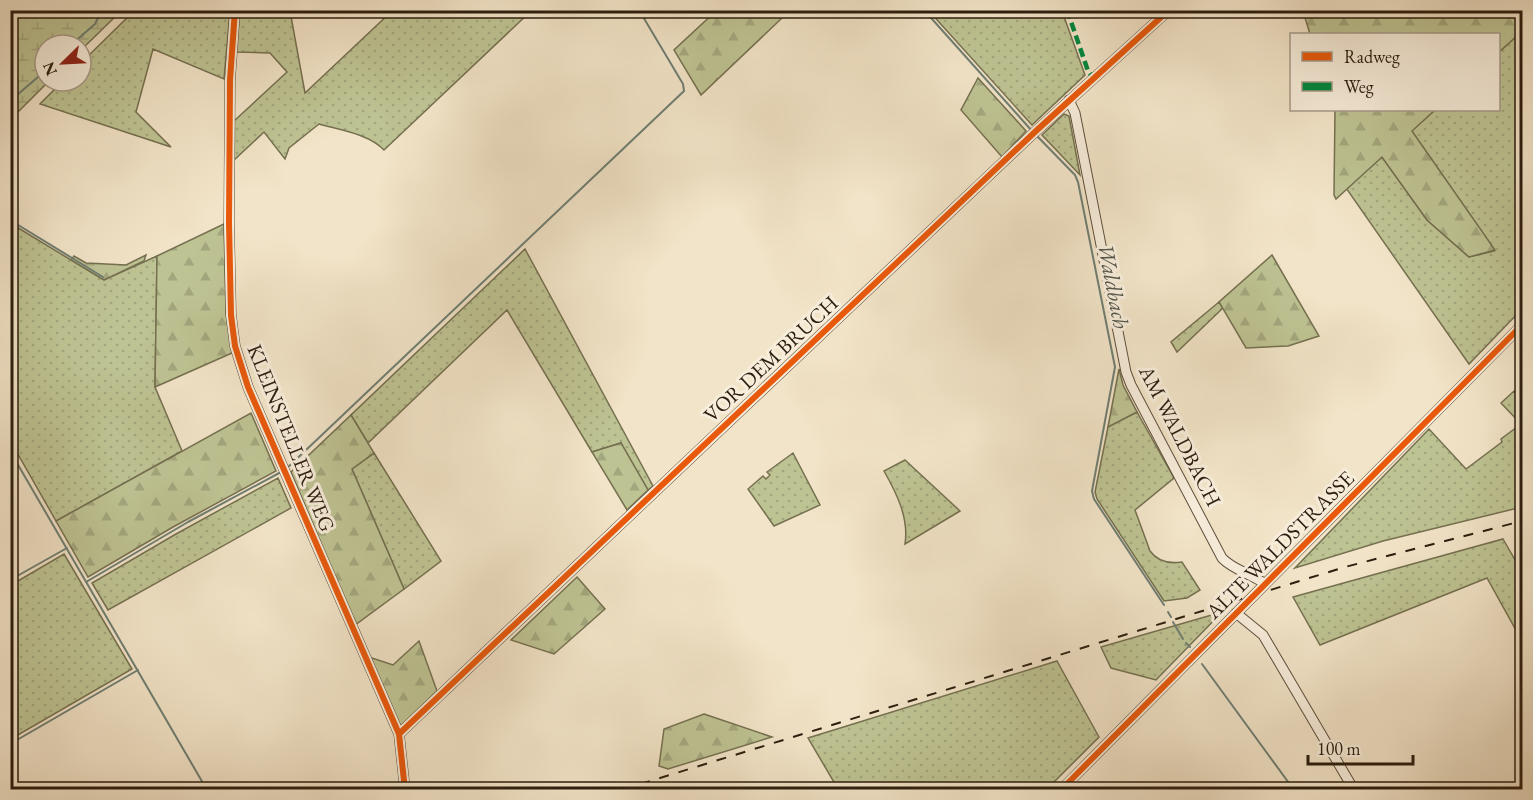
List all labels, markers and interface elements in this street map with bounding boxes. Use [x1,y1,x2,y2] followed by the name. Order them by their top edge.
[33,33,93,93] north arrow
[1290,33,1500,111] legend
[1344,45,1400,68] text: Radweg
[38,59,62,79] text: N
[1344,75,1374,98] text: Weg
[1091,241,1136,331] water label: Waldbach
[698,289,844,428] street label: VOR DEM BRUCH
[242,340,341,535] street label: KLEINSTELLER WEG
[1133,360,1228,511] street label: AM WALDBACH
[1199,465,1360,625] street label: ALTE WALDSTRASSE
[1308,728,1413,766] scale bar
[1317,737,1361,760] text: 100 m

